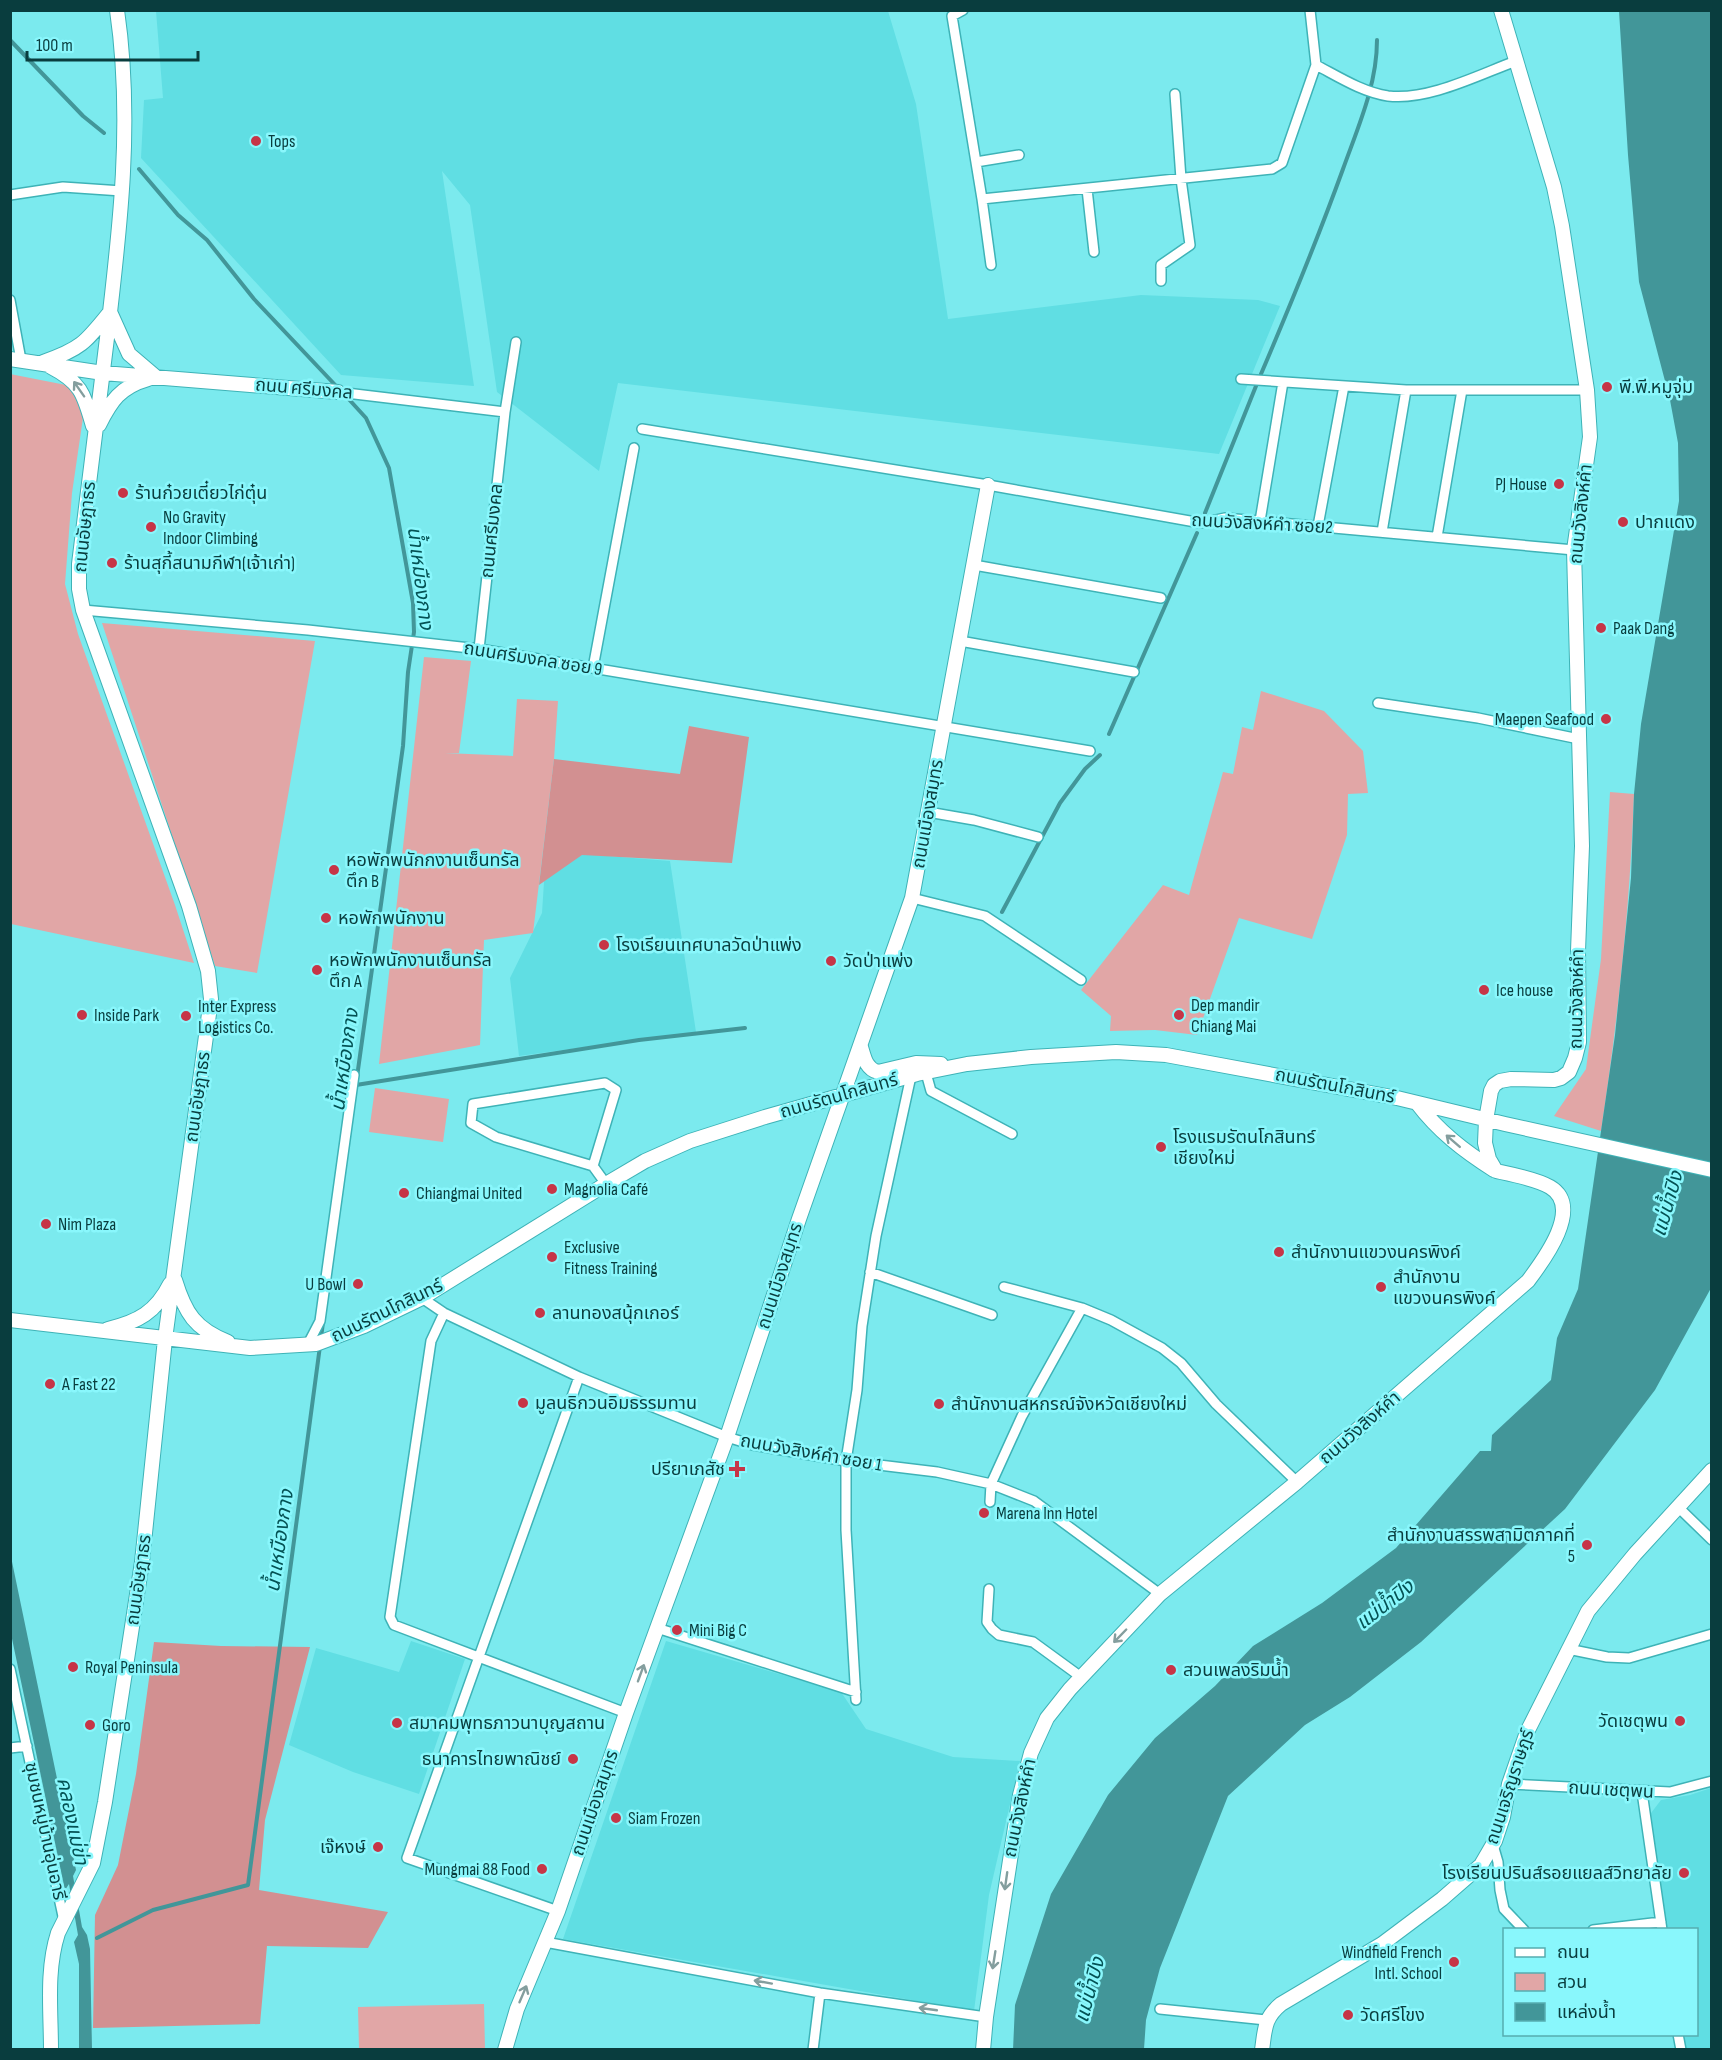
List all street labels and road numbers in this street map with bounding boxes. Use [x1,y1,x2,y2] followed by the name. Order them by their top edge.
[254,374,354,404] street label: ถนน ศรีมงคล
[1565,463,1597,565] street label: ถนนวังสิงห์คำ
[70,480,100,574] street label: ถนนอัษฎาธร
[477,483,507,579] street label: ถนนศรีมงคล
[1191,510,1333,538] street label: ถนนวังสิงห์คำ ซอย2
[462,638,604,680] street label: ถนนศรีมงคล ซอย 9
[908,758,948,870] street label: ถนนเมืองสมุทร
[1566,949,1588,1049] street label: ถนนวังสิงห์คำ
[181,1050,215,1144] street label: ถนนอัษฎาธร
[1273,1064,1398,1108] street label: ถนนรัตนโกสินทร์
[778,1069,901,1123] street label: ถนนรัตนโกสินทร์
[753,1220,807,1332] street label: ถนนเมืองสมุทร
[328,1275,447,1347] street label: ถนนรัตนโกสินทร์
[1315,1387,1405,1469] street label: ถนนวังสิงห์คำ
[739,1430,884,1476] street label: ถนนวังสิงห์คำ ซอย 1
[122,1533,156,1627] street label: ถนนอัษฎาธร
[1482,1726,1539,1847] street label: ถนนเจริญราษฎร์
[567,1747,623,1859] street label: ถนนเมืองสมุทร
[999,1757,1041,1859] street label: ถนนวังสิงห์คำ
[19,1760,70,1902] street label: ชุมชนหมู่บ้านอุ่นอารี
[1568,1777,1654,1803] street label: ถนน เชตุพน

